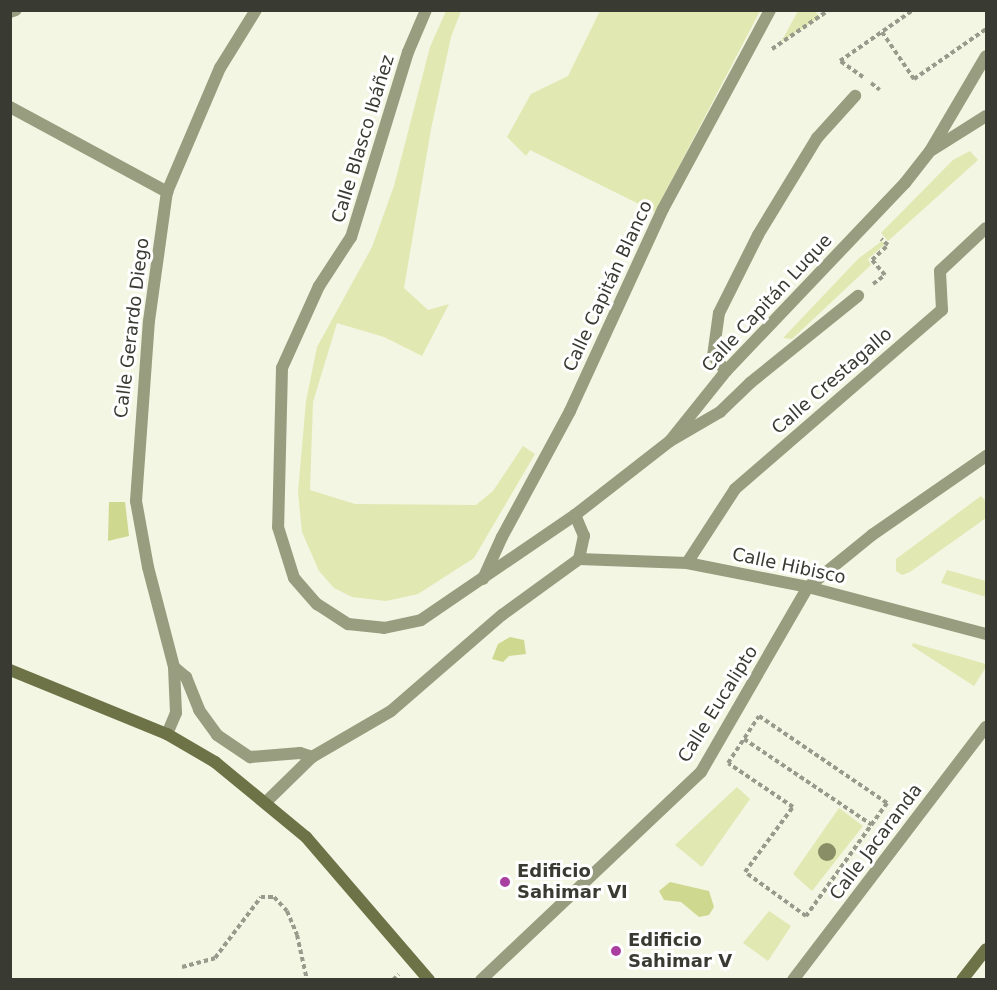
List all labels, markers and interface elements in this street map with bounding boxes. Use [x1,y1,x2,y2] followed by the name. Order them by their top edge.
[327,52,399,226] street label: Calle Blasco Ibáñez
[559,197,657,375] street label: Calle Capitán Blanco
[697,230,837,376] street label: Calle Capitán Luque
[110,237,154,419] street label: Calle Gerardo Diego
[768,323,896,439] street label: Calle Crestagallo
[730,543,848,589] street label: Calle Hibisco
[673,642,763,766] street label: Calle Eucalipto
[825,780,927,904] street label: Calle Jacaranda
[517,861,628,904] place label: Edificio Sahimar VI
[498,875,512,889] marker: Edificio Sahimar VI
[628,930,732,972] place label: Edificio Sahimar V
[609,944,623,958] marker: Edificio Sahimar V

